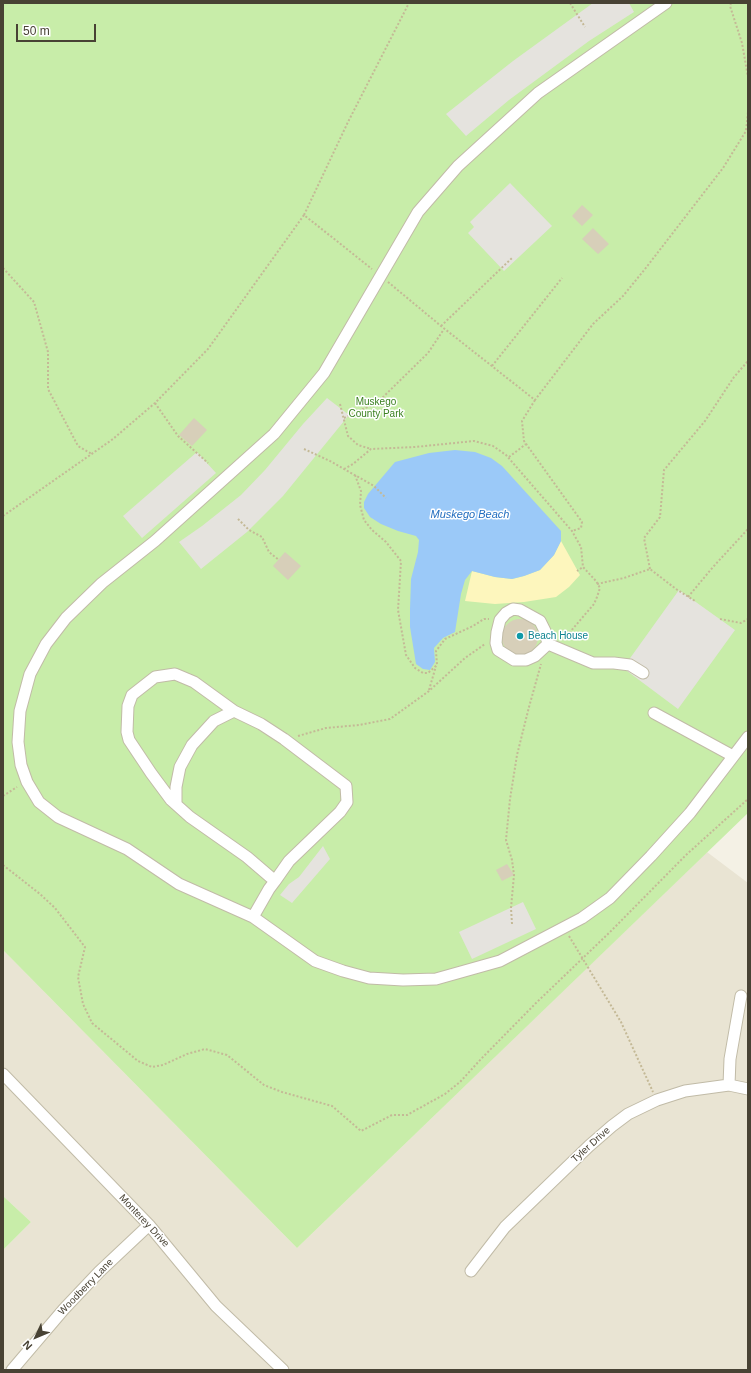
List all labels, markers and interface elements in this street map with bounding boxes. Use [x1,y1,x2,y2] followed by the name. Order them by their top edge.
[18,16,98,42] scale bar
[23,24,50,38] text: 50 m
[348,396,404,420] park label: Muskego County Park
[431,508,509,522] water label: Muskego Beach
[528,630,588,642] place label: Beach House
[515,631,525,641] marker: Beach House
[569,1125,613,1165] street label: Tyler Drive
[116,1192,172,1250] street label: Monterey Drive
[56,1256,116,1318] street label: Woodberry Lane
[16,1317,56,1357] north arrow
[20,1338,34,1352] text: N

